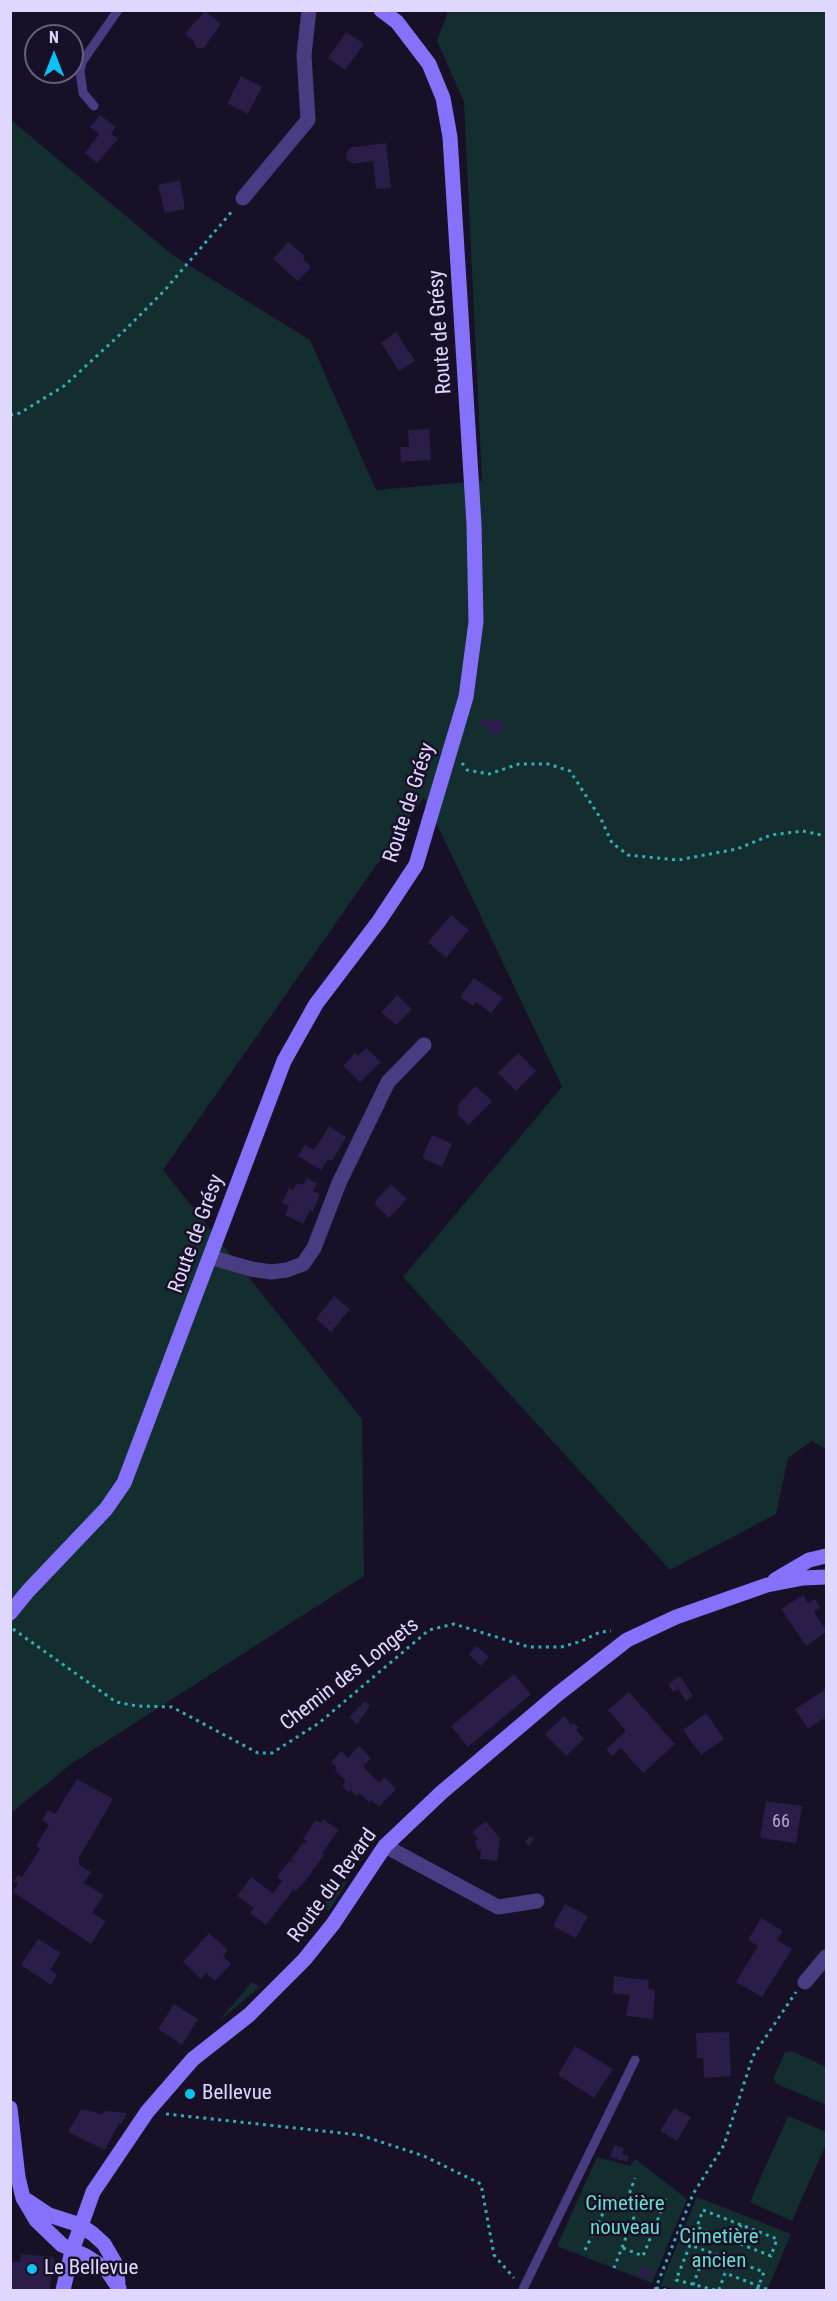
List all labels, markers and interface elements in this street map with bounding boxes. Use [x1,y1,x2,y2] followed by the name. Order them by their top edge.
[24,24,84,84] north arrow
[49,28,59,47] text: N
[424,269,458,395] street label: Route de Grésy
[379,740,441,866] street label: Route de Grésy
[164,1171,230,1297] street label: Route de Grésy
[276,1613,424,1737] street label: Chemin des Longets
[772,1811,790,1833] house number: 66
[283,1824,383,1948] street label: Route du Revard
[202,2081,272,2107] place label: Bellevue
[183,2087,197,2101] marker: Bellevue
[585,2192,665,2242] park label: Cimetière nouveau
[679,2225,759,2275] park label: Cimetière ancien
[44,2256,138,2282] place label: Le Bellevue
[25,2262,39,2276] marker: Le Bellevue

